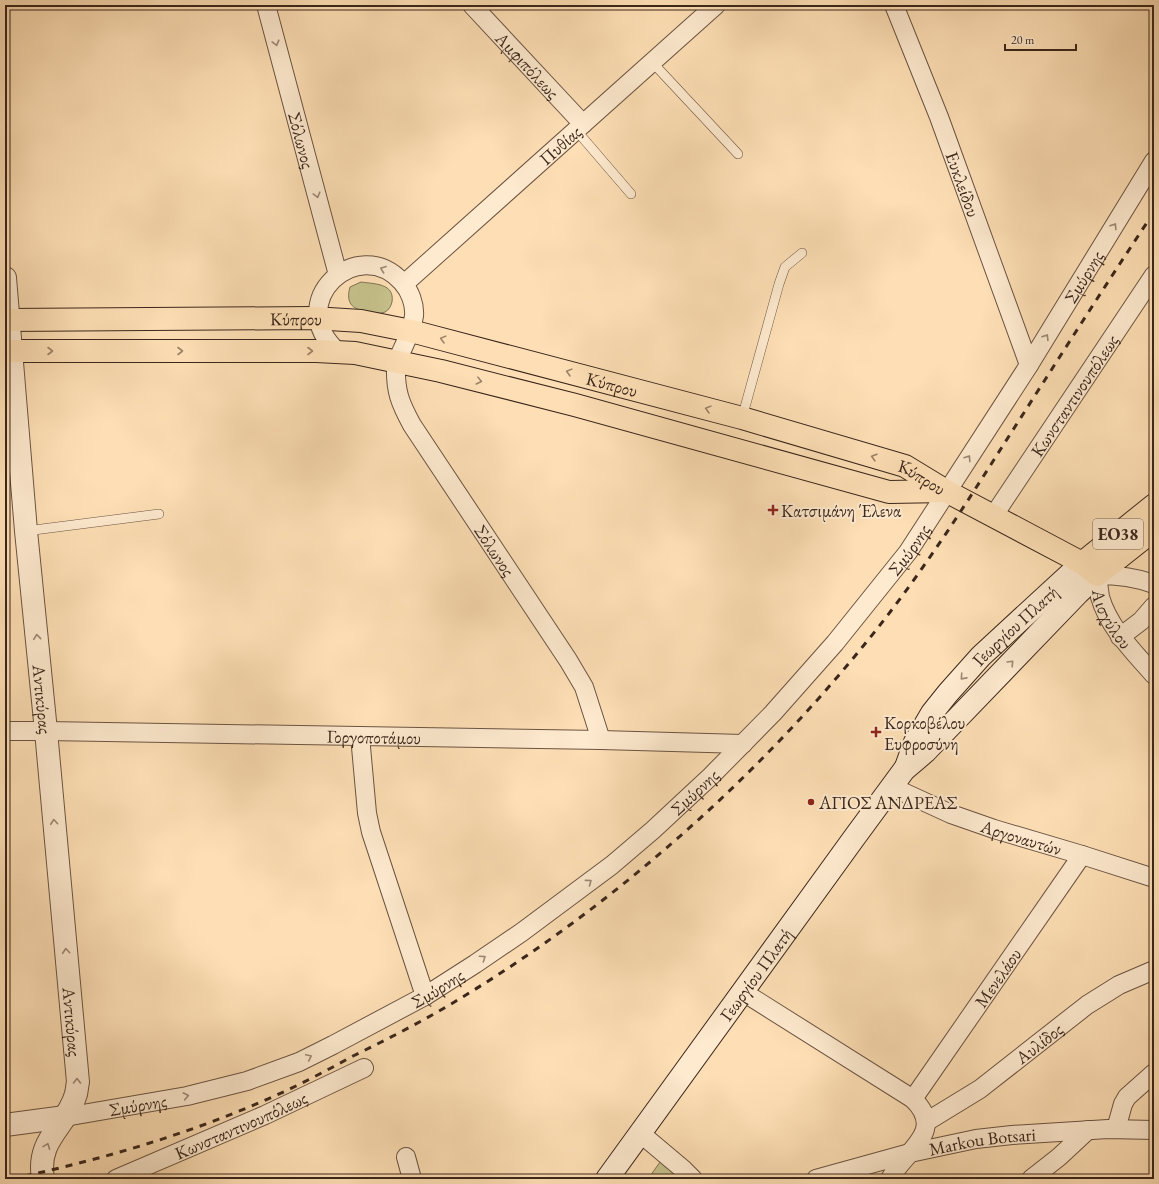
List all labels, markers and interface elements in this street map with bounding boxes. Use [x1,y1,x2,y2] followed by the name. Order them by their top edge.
[490,26,565,103] street label: Αμφιπόλεως
[1005,26,1076,52] scale bar
[1011,32,1035,48] text: 20 m
[271,39,280,46] one-way arrow
[284,110,321,171] street label: Σόλωνος
[534,120,586,170] street label: Πυθίας
[941,148,986,220] street label: Ευκλείδου
[312,192,321,199] one-way arrow
[1109,224,1116,231] one-way arrow
[1058,246,1108,307] street label: Σμύρνης
[380,266,387,274] one-way arrow
[270,306,323,330] street label: Κύπρου
[1025,330,1123,461] street label: Κωνσταντινουπόλεως
[1041,334,1048,341] one-way arrow
[440,335,447,344] one-way arrow
[47,347,53,355] one-way arrow
[177,347,183,355] one-way arrow
[307,347,313,355] one-way arrow
[584,366,640,402] street label: Κύπρου
[566,369,572,377] one-way arrow
[476,376,482,384] one-way arrow
[705,405,712,414] one-way arrow
[870,453,877,462] one-way arrow
[896,453,950,500] street label: Κύπρου
[963,455,971,462] one-way arrow
[781,499,902,522] place label: Κατσιμάνη Έλενα
[768,505,778,515] marker: Κατσιμάνη Έλενα
[883,519,935,580] street label: Σμύρνης
[1093,519,1143,549] road number: ΕΟ38
[470,520,521,580] street label: Σόλωνος
[966,580,1063,670] street label: Γεωργίου Πλατή
[1087,587,1137,653] street label: Αισχύλου
[32,634,41,640] one-way arrow
[1006,660,1014,668] one-way arrow
[28,662,58,735] street label: Αντικύρας
[960,672,967,680] one-way arrow
[884,711,965,755] place label: Κορκοβέλου Ευφροσύνη
[327,724,421,749] street label: Γοργοποτάμου
[871,727,881,737] marker: Κορκοβέλου Ευφροσύνη
[665,764,723,820] street label: Σμύρνης
[818,791,957,814] place label: ΑΓΙΟΣ ΑΝΔΡΕΑΣ
[806,797,816,807] marker: ΑΓΙΟΣ ΑΝΔΡΕΑΣ
[977,814,1065,860] street label: Αργοναυτών
[50,819,59,825] one-way arrow
[584,880,591,887] one-way arrow
[714,923,797,1025] street label: Γεωργίου Πλατή
[969,943,1026,1011] street label: Μενελάου
[62,948,71,954] one-way arrow
[479,956,486,963] one-way arrow
[407,963,468,1013] street label: Σμύρνης
[58,985,87,1058] street label: Αντικύρας
[1010,1017,1067,1069] street label: Αυλίδος
[305,1054,313,1062] one-way arrow
[73,1078,81,1084] one-way arrow
[171,1085,311,1164] street label: Κωνσταντινουπόλεως
[107,1088,168,1121] street label: Σμύρνης
[183,1092,189,1100] one-way arrow
[927,1122,1037,1160] street label: Markou Botsari
[42,1142,50,1149] one-way arrow

